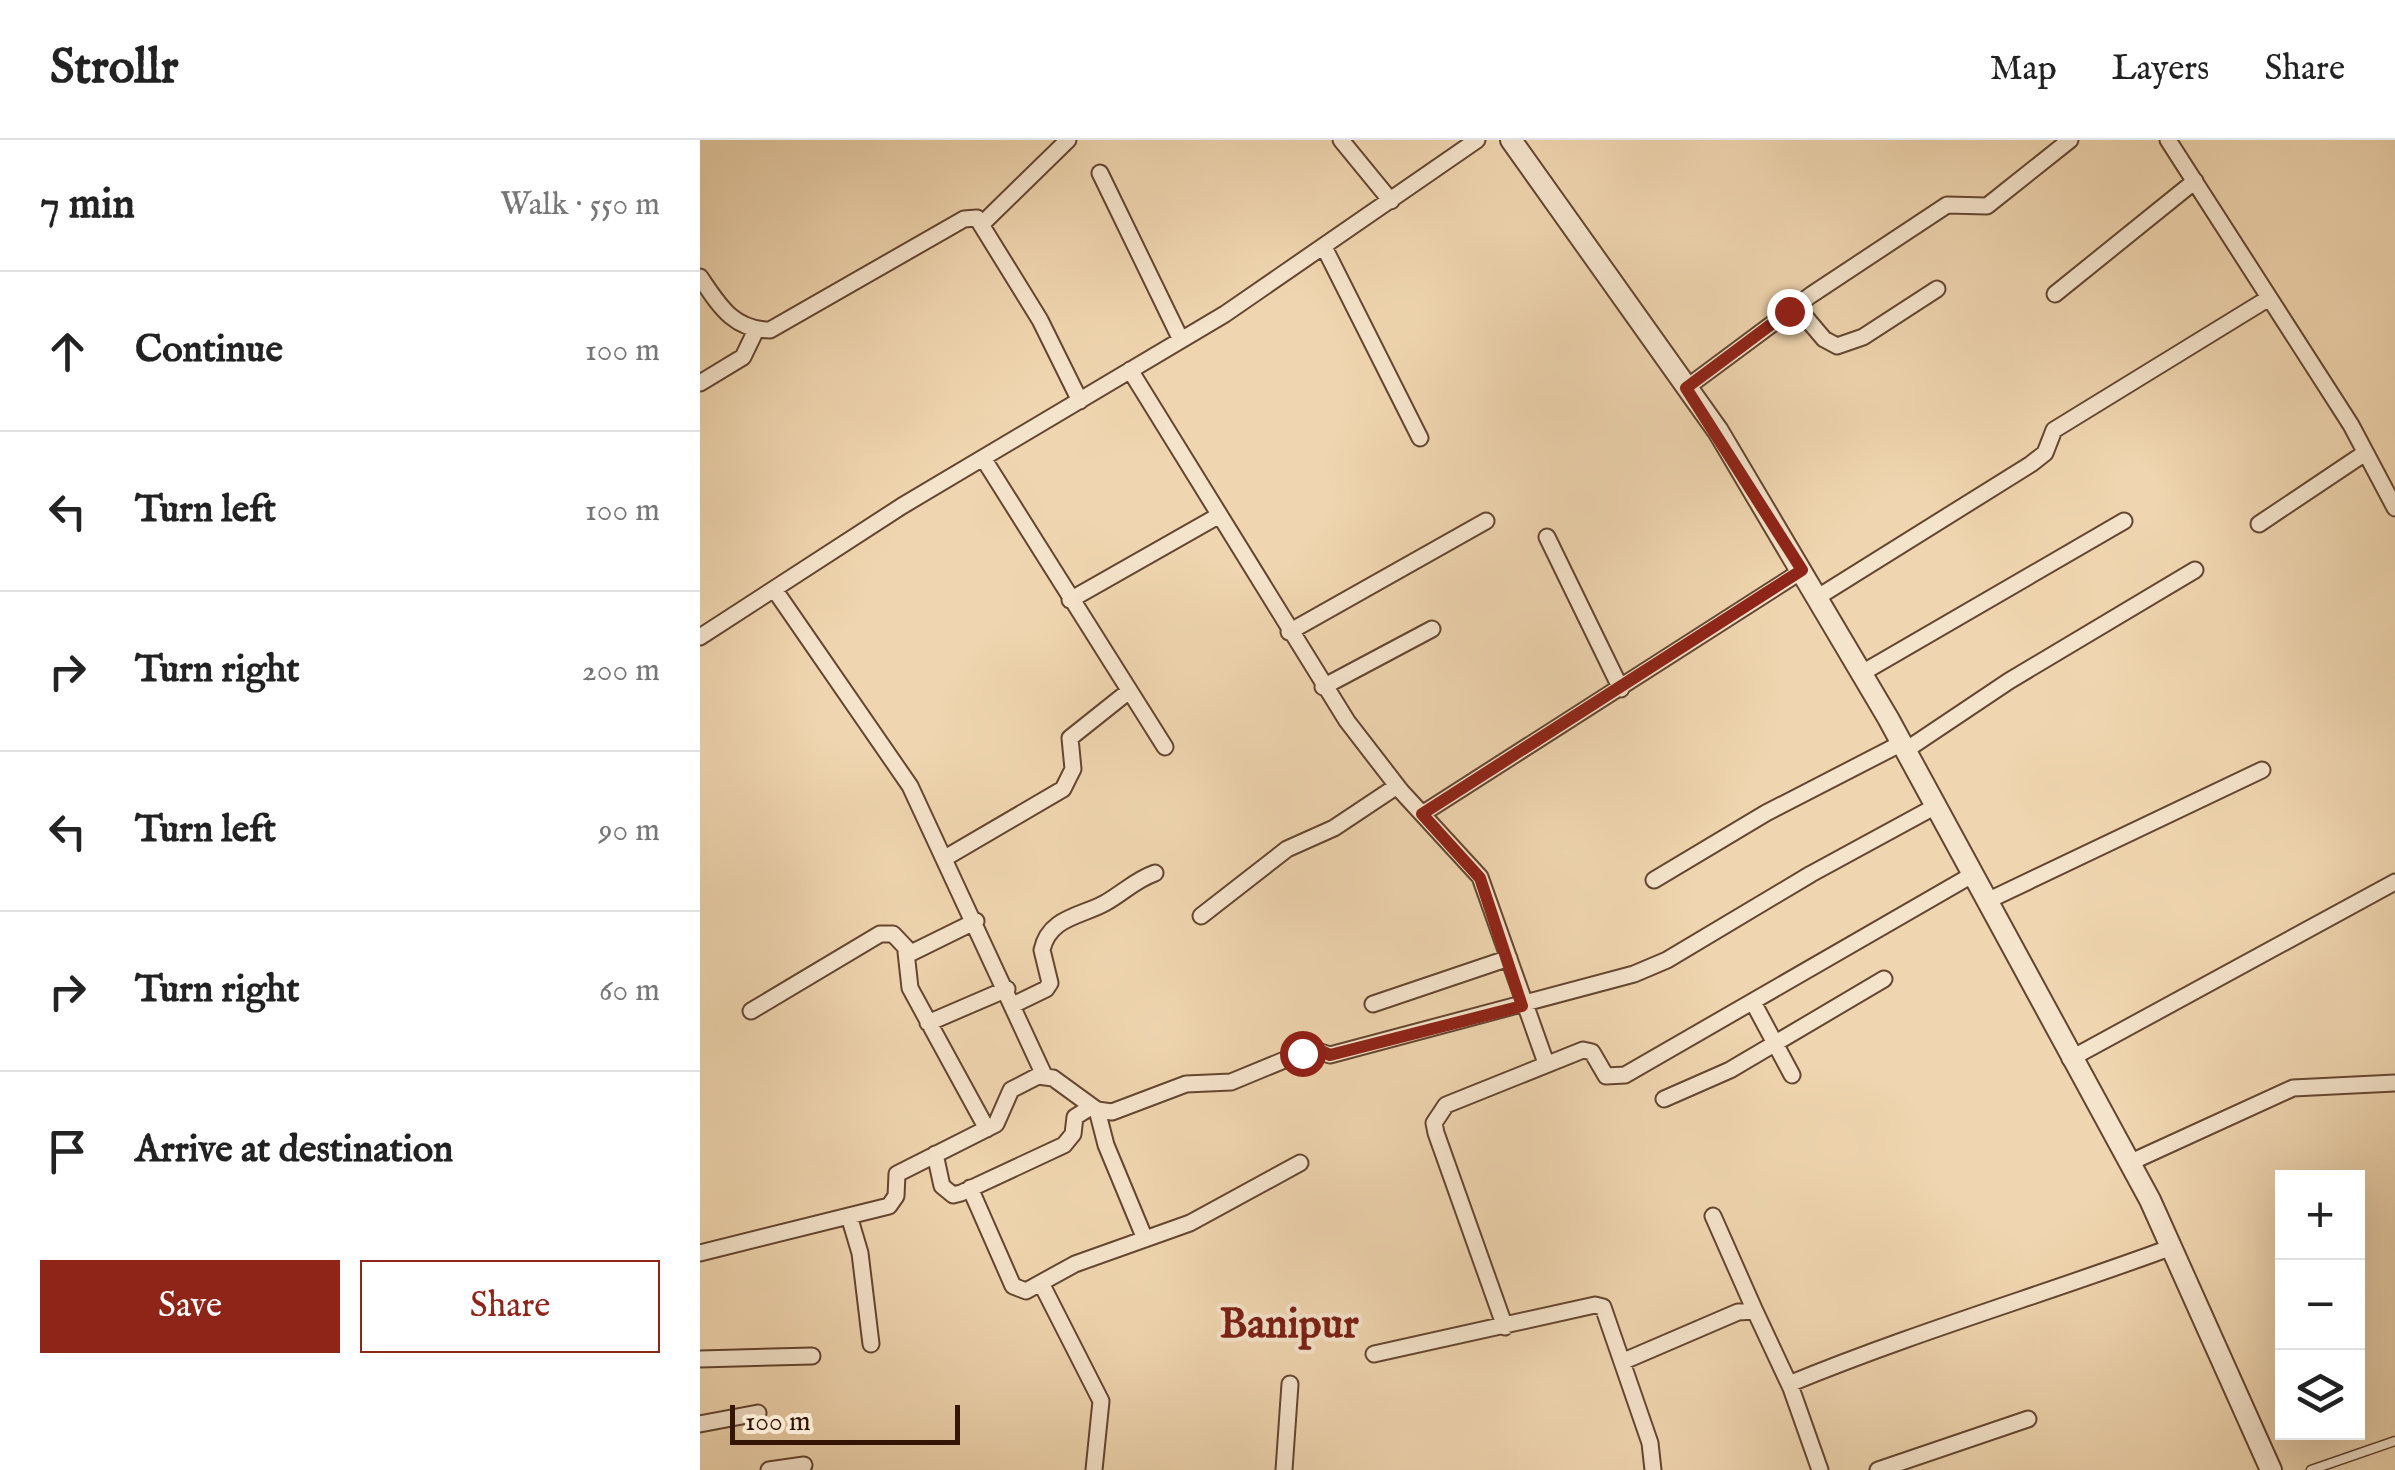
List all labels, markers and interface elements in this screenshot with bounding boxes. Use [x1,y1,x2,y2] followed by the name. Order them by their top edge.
[50,39,178,99] text: Strollr
[1990,47,2057,92] text: Map
[2112,47,2209,92] text: Layers
[2264,47,2345,92] text: Share
[40,179,135,232] text: 7 min
[500,185,660,226] text: Walk · 550 m
[1767,289,1813,335] route end
[40,324,95,379] icon: ahead
[135,327,283,375] text: Continue
[585,331,660,372] text: 100 m
[40,484,95,539] icon: left
[135,487,276,535] text: Turn left
[585,491,660,532] text: 100 m
[40,644,95,699] icon: right
[135,647,299,695] text: Turn right
[582,651,660,692] text: 200 m
[40,804,95,859] icon: left
[135,807,276,855] text: Turn left
[599,811,660,852] text: 90 m
[40,964,95,1019] icon: right
[135,967,299,1015] text: Turn right
[599,971,660,1012] text: 60 m
[1280,1031,1326,1077] route start
[40,1124,95,1179] icon: arrive
[135,1127,453,1175] text: Arrive at destination
[2275,1170,2365,1440] map controls
[2275,1170,2365,1260] button: +
[40,1260,340,1353] button: Save
[360,1260,660,1353] button: Share
[2275,1260,2365,1350] button: −
[1219,1299,1359,1352] district label: Banipur
[2275,1350,2365,1440] button: layers
[730,1400,960,1444] scale bar
[745,1405,811,1440] text: 100 m

